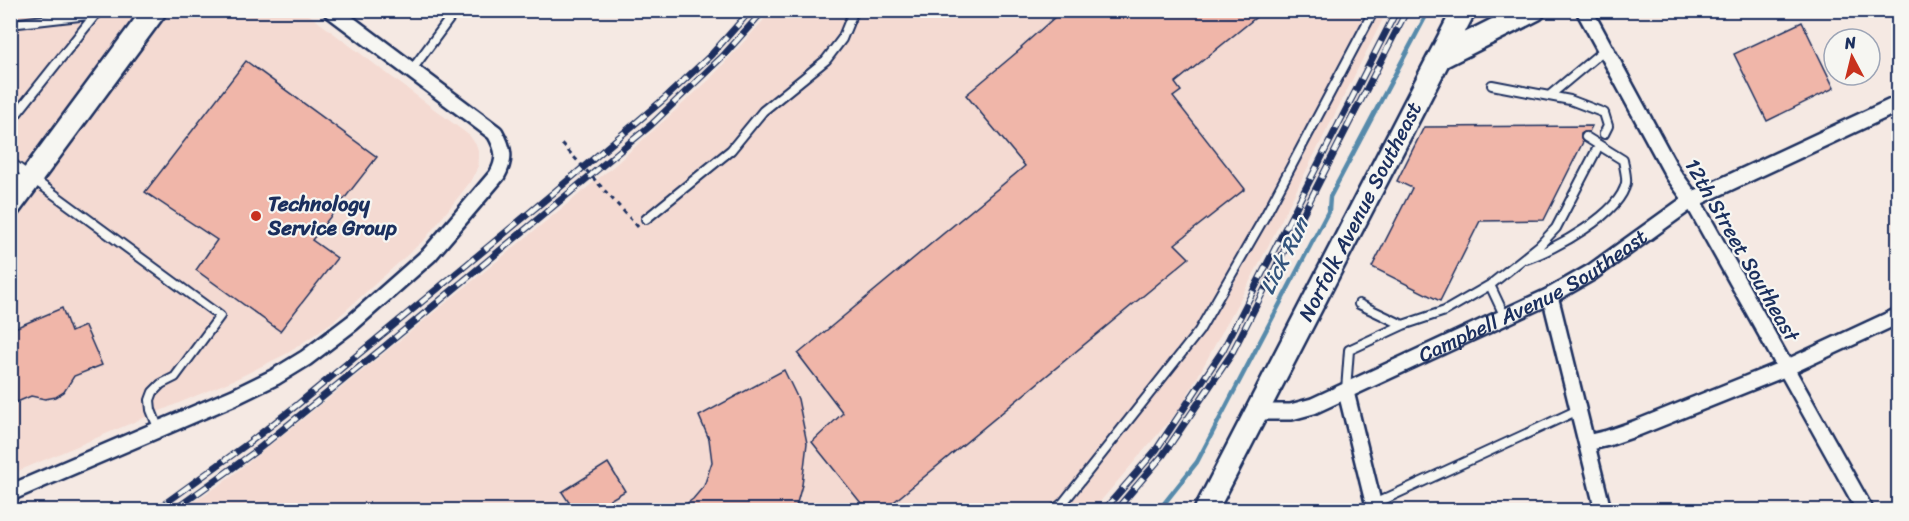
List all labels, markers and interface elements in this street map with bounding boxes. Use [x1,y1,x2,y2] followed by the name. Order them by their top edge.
[1822,27,1882,87] north arrow
[1842,27,1858,58] text: N
[1287,95,1433,328] street label: Norfolk Avenue Southeast
[1674,151,1811,350] street label: 12th Street Southeast
[267,185,398,247] place label: Technology Service Group
[249,209,263,223] marker: Technology Service Group
[1248,209,1321,301] water label: Lick Run
[1412,219,1656,374] street label: Campbell Avenue Southeast

